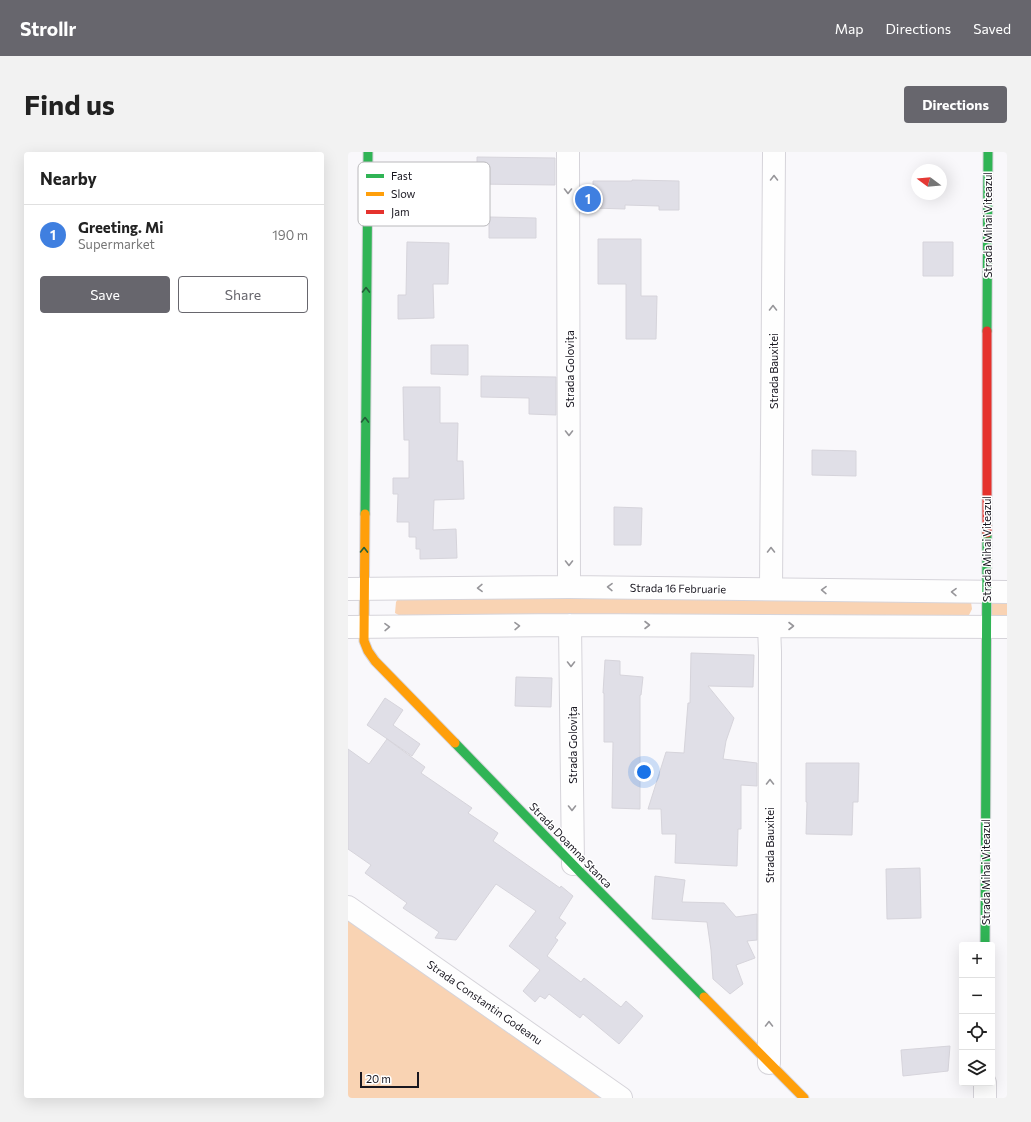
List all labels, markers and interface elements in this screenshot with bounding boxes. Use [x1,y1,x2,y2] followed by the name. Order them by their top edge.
[20,17,76,40] text: Strollr
[835,20,864,37] text: Map
[886,20,951,37] text: Directions
[973,20,1011,37] text: Saved
[904,86,1007,123] button: Directions
[24,87,115,121] text: Find us
[358,162,490,226] legend
[911,164,947,200] north arrow
[40,168,97,189] text: Nearby
[391,169,413,182] text: Fast
[981,172,994,278] street label: Strada Mihai Viteazul
[770,175,778,181] one-way arrow
[575,184,601,214] pin: 1
[391,187,416,200] text: Slow
[564,188,572,194] one-way arrow
[391,205,410,219] text: Jam
[78,218,164,236] text: Greeting. Mi
[50,227,56,243] text: 1
[272,227,308,243] text: 190 m
[78,236,155,252] text: Supermarket
[40,276,170,313] button: Save
[178,276,308,313] button: Share
[362,287,370,293] one-way arrow
[769,305,777,311] one-way arrow
[563,330,577,408] street label: Strada Golovița
[767,333,780,409] street label: Strada Bauxitei
[361,417,369,423] one-way arrow
[565,430,573,436] one-way arrow
[980,496,993,602] street label: Strada Mihai Viteazul
[360,547,368,553] one-way arrow
[767,547,775,553] one-way arrow
[565,560,573,566] one-way arrow
[630,581,726,595] street label: Strada 16 Februarie
[607,583,613,591] one-way arrow
[477,584,483,592] one-way arrow
[821,586,827,594] one-way arrow
[951,588,957,596] one-way arrow
[514,621,520,630] one-way arrow
[644,621,650,629] one-way arrow
[788,622,794,630] one-way arrow
[384,623,390,631] one-way arrow
[567,661,575,667] one-way arrow
[566,706,580,784] street label: Strada Golovița
[634,762,654,782] your location
[766,779,774,785] one-way arrow
[527,800,615,890] street label: Strada Doamna Stanca
[568,805,577,811] one-way arrow
[763,807,776,883] street label: Strada Bauxitei
[979,819,992,925] street label: Strada Mihai Viteazul
[959,942,995,1086] map controls
[959,942,995,978] button: +
[425,957,545,1047] street label: Strada Constantin Godeanu
[959,978,995,1014] button: −
[959,1014,995,1050] button: locate
[765,1021,773,1027] one-way arrow
[959,1050,995,1086] button: layers
[360,1070,419,1089] scale bar
[366,1072,391,1085] text: 20 m

